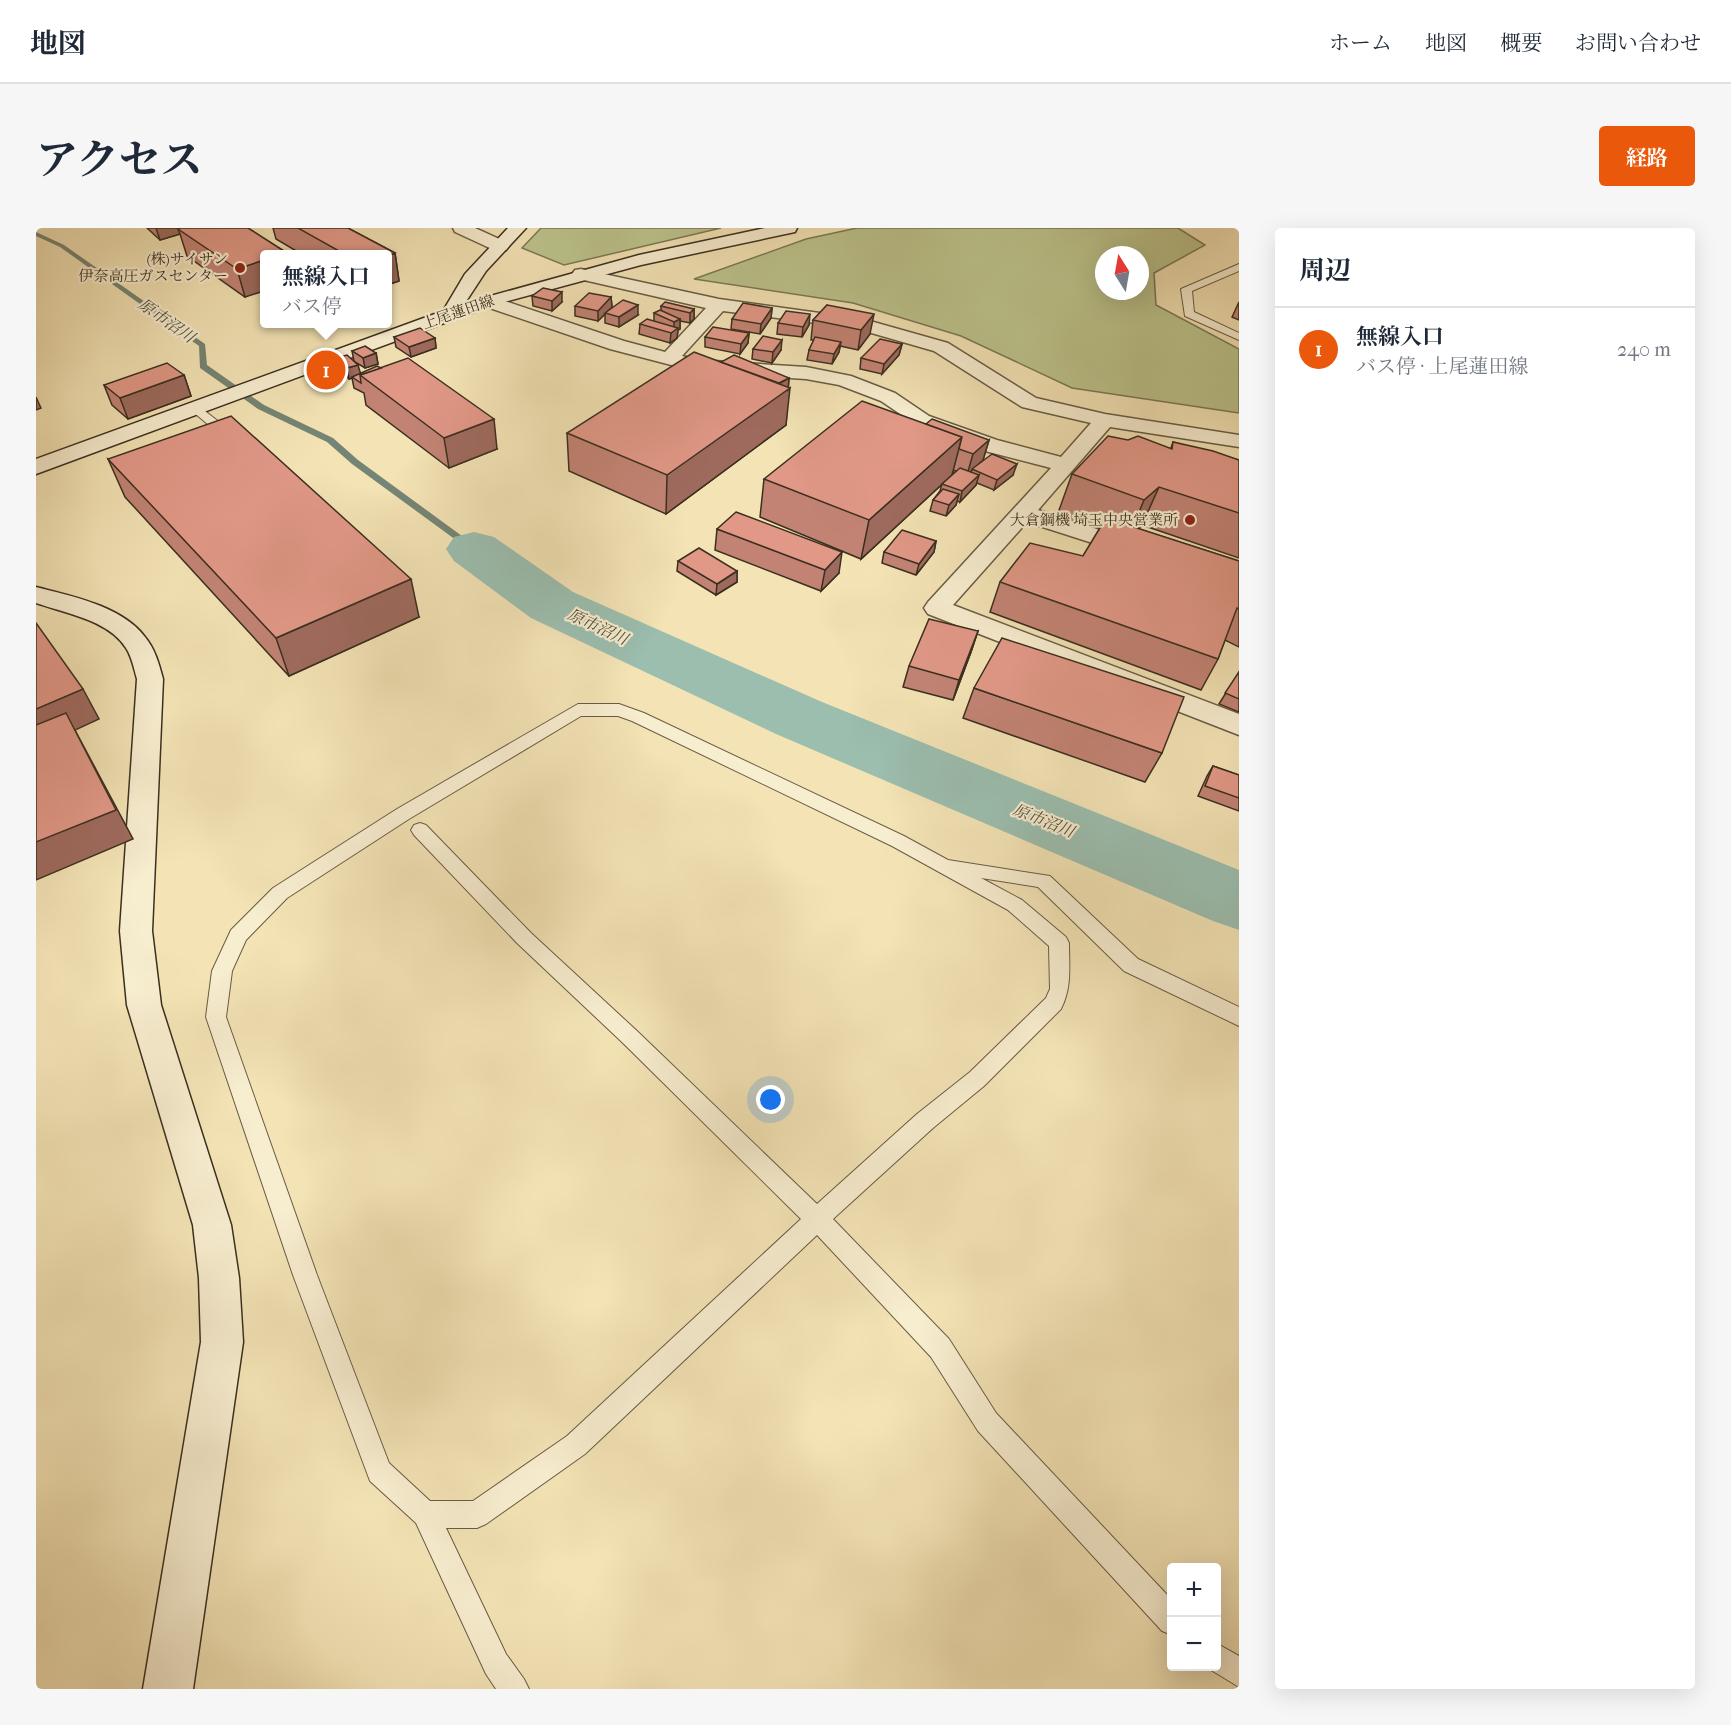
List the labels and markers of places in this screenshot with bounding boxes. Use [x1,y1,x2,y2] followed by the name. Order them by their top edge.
[79,250,228,285] place label: (株)サイサン 伊奈高圧ガスセンター
[233,261,247,275] marker: (株)サイサン 伊奈高圧ガスセンター
[306,348,346,392] pin: 1
[1010,511,1178,529] place label: 大倉鋼機 埼玉中央営業所
[1183,513,1197,527] marker: 大倉鋼機 埼玉中央営業所

